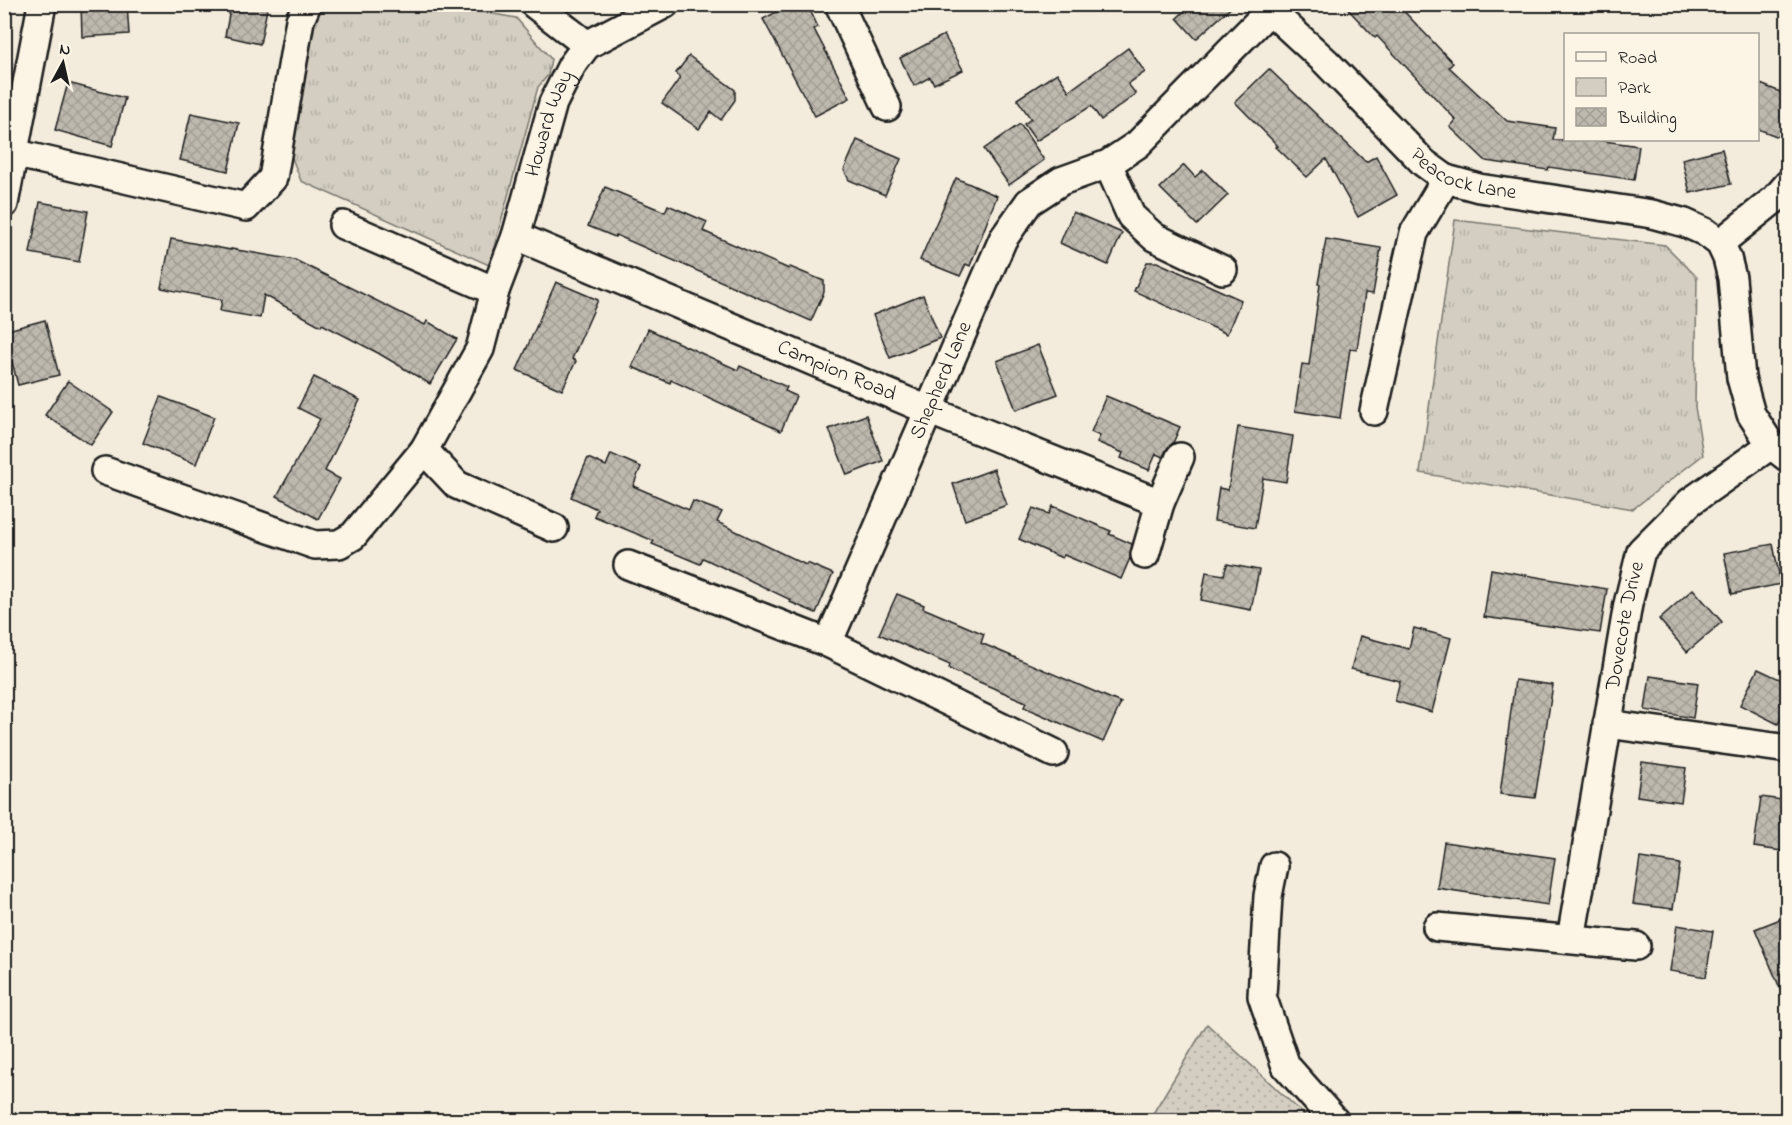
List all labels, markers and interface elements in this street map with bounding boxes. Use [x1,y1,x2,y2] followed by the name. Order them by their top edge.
[33,33,93,93] north arrow
[1564,33,1759,141] legend
[58,37,72,63] text: N
[1618,46,1657,72] text: Road
[518,65,584,180] street label: Howard Way
[1618,76,1651,102] text: Park
[1617,106,1677,133] text: Building
[1402,141,1519,208] street label: Peacock Lane
[903,316,981,444] street label: Shepherd Lane
[772,333,901,410] street label: Campion Road
[1598,558,1653,693] street label: Dovecote Drive

